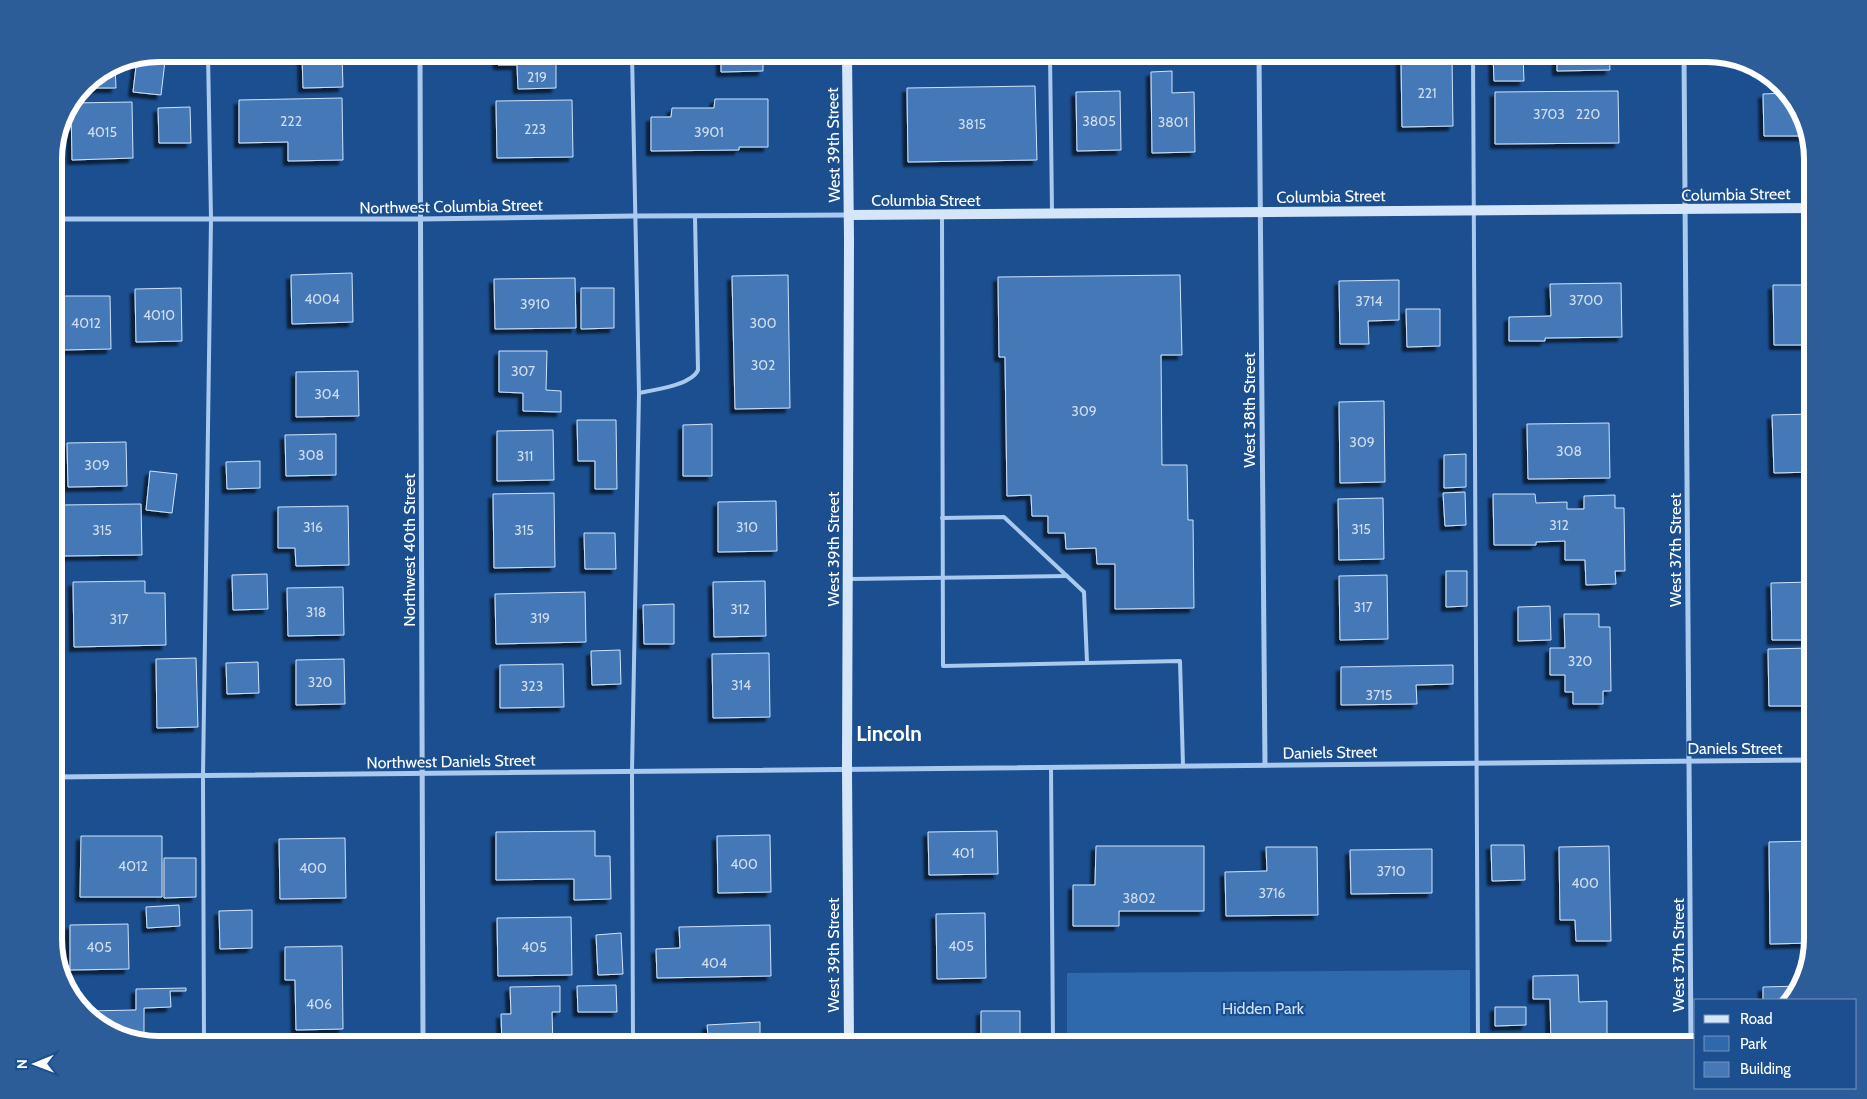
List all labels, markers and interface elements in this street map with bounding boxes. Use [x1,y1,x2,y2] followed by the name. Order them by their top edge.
[527,68,547,86] house number: 219
[1417,84,1437,102] house number: 221
[823,87,844,203] street label: West 39th Street
[1533,105,1565,123] house number: 3703
[1576,105,1600,123] house number: 220
[280,112,302,130] house number: 222
[1082,112,1116,130] house number: 3805
[1158,113,1188,131] house number: 3801
[958,115,986,133] house number: 3815
[524,120,546,138] house number: 223
[87,123,117,141] house number: 4015
[694,123,724,141] house number: 3901
[1681,184,1791,205] street label: Columbia Street
[1276,186,1386,207] street label: Columbia Street
[871,191,981,210] street label: Columbia Street
[359,195,543,218] street label: Northwest Columbia Street
[304,290,340,308] house number: 4004
[1569,291,1603,309] house number: 3700
[1355,292,1383,310] house number: 3714
[520,295,550,313] house number: 3910
[143,306,175,324] house number: 4010
[71,314,101,332] house number: 4012
[749,314,777,332] house number: 300
[1240,352,1259,468] street label: West 38th Street
[751,356,775,374] house number: 302
[511,362,535,380] house number: 307
[314,385,340,403] house number: 304
[1071,402,1097,420] house number: 309
[1349,433,1375,451] house number: 309
[1556,442,1582,460] house number: 308
[298,446,324,464] house number: 308
[517,447,533,465] house number: 311
[84,456,110,474] house number: 309
[400,473,419,627] street label: Northwest 40th Street
[824,491,843,606] street label: West 39th Street
[1666,492,1685,607] street label: West 37th Street
[1549,516,1569,534] house number: 312
[303,518,323,536] house number: 316
[736,518,758,536] house number: 310
[1351,520,1371,538] house number: 315
[92,521,112,539] house number: 315
[514,521,534,539] house number: 315
[1353,598,1373,616] house number: 317
[730,600,750,618] house number: 312
[306,603,326,621] house number: 318
[530,609,550,627] house number: 319
[109,610,129,628] house number: 317
[1568,652,1593,670] house number: 320
[308,673,333,691] house number: 320
[731,676,751,694] house number: 314
[521,677,543,695] house number: 323
[1366,686,1392,704] house number: 3715
[856,721,922,746] district label: Lincoln
[1688,739,1783,758] street label: Daniels Street
[1282,742,1378,763] street label: Daniels Street
[366,751,536,772] street label: Northwest Daniels Street
[952,844,974,862] house number: 401
[730,855,758,873] house number: 400
[118,857,148,875] house number: 4012
[299,859,327,877] house number: 400
[1377,862,1406,880] house number: 3710
[1571,874,1599,892] house number: 400
[1258,884,1286,902] house number: 3716
[1122,889,1156,907] house number: 3802
[824,897,843,1012] street label: West 39th Street
[1669,897,1688,1012] street label: West 37th Street
[948,937,974,955] house number: 405
[86,938,112,956] house number: 405
[521,938,547,956] house number: 405
[701,954,727,972] house number: 404
[306,995,332,1013] house number: 406
[1222,999,1305,1018] park label: Hidden Park
[1694,999,1857,1089] legend
[1740,1010,1773,1028] text: Road
[1740,1035,1767,1053] text: Park
[10,1039,60,1089] north arrow
[13,1059,31,1069] text: N
[1740,1060,1791,1078] text: Building

